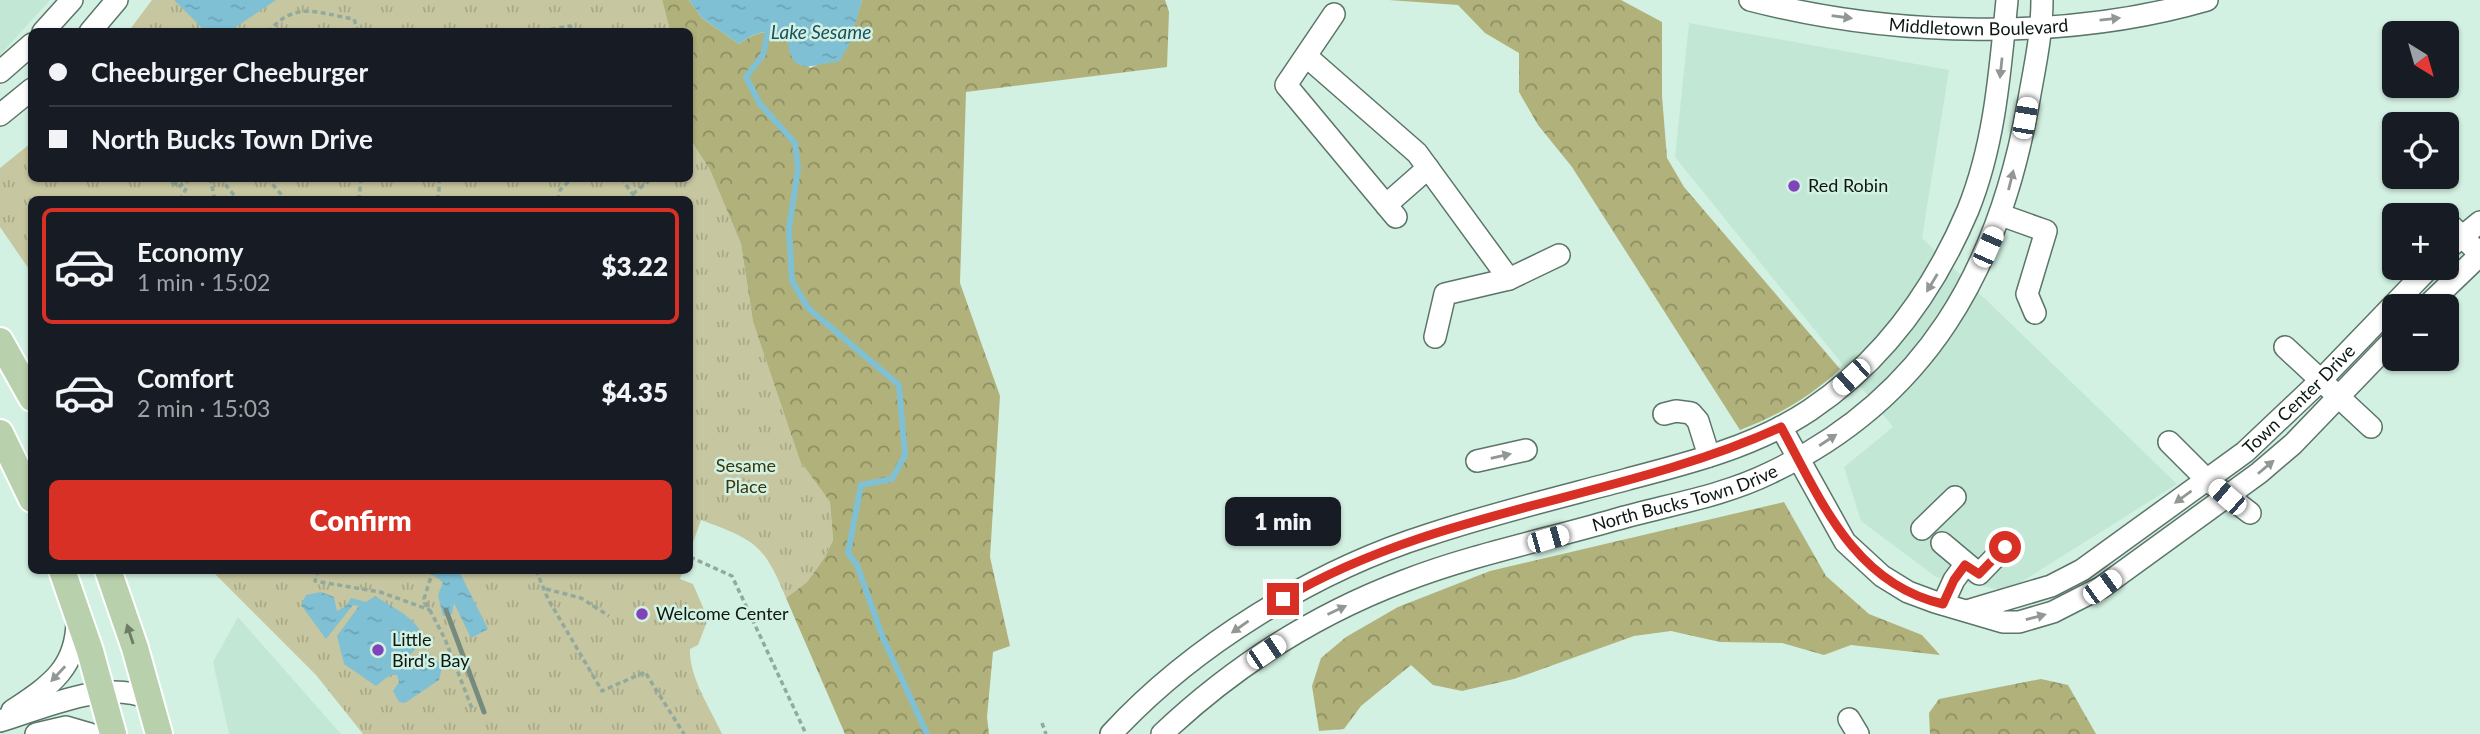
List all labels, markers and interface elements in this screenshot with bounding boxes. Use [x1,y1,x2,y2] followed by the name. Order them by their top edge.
[1831,11,1853,22] one-way arrow
[1888,13,2069,39] street label: Middletown Boulevard
[2099,14,2121,25] one-way arrow
[771,20,871,43] water label: Lake Sesame
[2382,21,2459,98] north arrow
[2382,21,2459,371] map controls
[91,56,368,88] text: Cheeburger Cheeburger
[1995,57,2006,79] one-way arrow
[2012,95,2039,141] car
[2382,112,2459,189] button: locate
[91,123,373,155] text: North Bucks Town Drive
[2006,169,2017,191] one-way arrow
[1808,174,1888,196] place label: Red Robin
[1786,178,1802,194] marker: Red Robin
[2382,203,2459,280] button: +
[1970,224,2007,270] car
[53,235,116,298] icon: car
[137,236,243,268] text: Economy
[601,250,668,282] text: $3.22
[137,268,270,296] text: 1 min · 15:02
[1926,273,1938,292] one-way arrow
[2382,294,2459,371] button: −
[2238,339,2359,458] street label: Town Center Drive
[1829,355,1874,399] car
[53,361,116,424] icon: car
[137,362,234,394] text: Comfort
[601,376,668,408] text: $4.35
[137,394,270,422] text: 2 min · 15:03
[1818,433,1838,446] one-way arrow
[1490,450,1512,461] one-way arrow
[716,454,776,497] park label: Sesame Place
[1589,459,1781,536] street label: North Bucks Town Drive
[2258,460,2275,475] one-way arrow
[2205,475,2250,519] car
[49,480,672,560] button: Confirm
[2174,490,2192,505] one-way arrow
[1225,498,1341,546] callout: 1 min
[1254,507,1312,535] text: 1 min
[1525,523,1572,555] car
[1989,531,2021,563] route start
[2079,566,2126,608] car
[1267,583,1299,615] route end
[656,602,789,624] place label: Welcome Center
[1327,604,1347,616] one-way arrow
[634,606,650,622] marker: Welcome Center
[2025,611,2047,622] one-way arrow
[1231,620,1249,634] one-way arrow
[124,623,135,644] one-way arrow
[392,628,470,671] place label: Little Bird's Bay
[1243,632,1290,672] car
[370,642,386,658] marker: Little Bird's Bay
[51,665,67,682] one-way arrow

